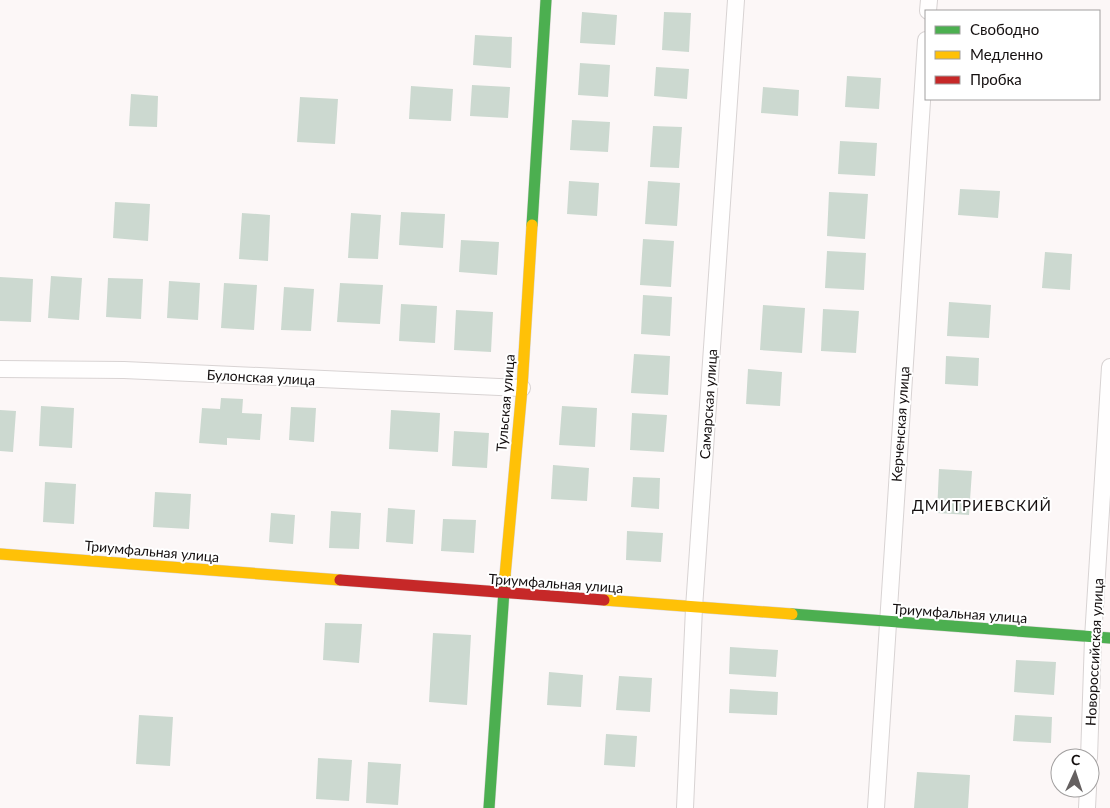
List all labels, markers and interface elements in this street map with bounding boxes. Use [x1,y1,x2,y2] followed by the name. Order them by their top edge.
[925,10,1100,100] legend
[970,20,1039,38] text: Свободно
[970,45,1043,63] text: Медленно
[970,70,1022,88] text: Пробка
[696,348,720,460] street label: Самарская улица
[492,353,518,453] street label: Тульская улица
[887,365,913,483] street label: Керченская улица
[206,366,316,388] street label: Булонская улица
[912,496,1052,514] district label: ДМИТРИЕВСКИЙ
[84,537,220,565] street label: Триумфальная улица
[488,570,624,596] street label: Триумфальная улица
[1082,578,1106,726] street label: Новороссийская улица
[892,600,1028,626] street label: Триумфальная улица
[1050,748,1100,798] north arrow
[1071,751,1082,768] text: С

